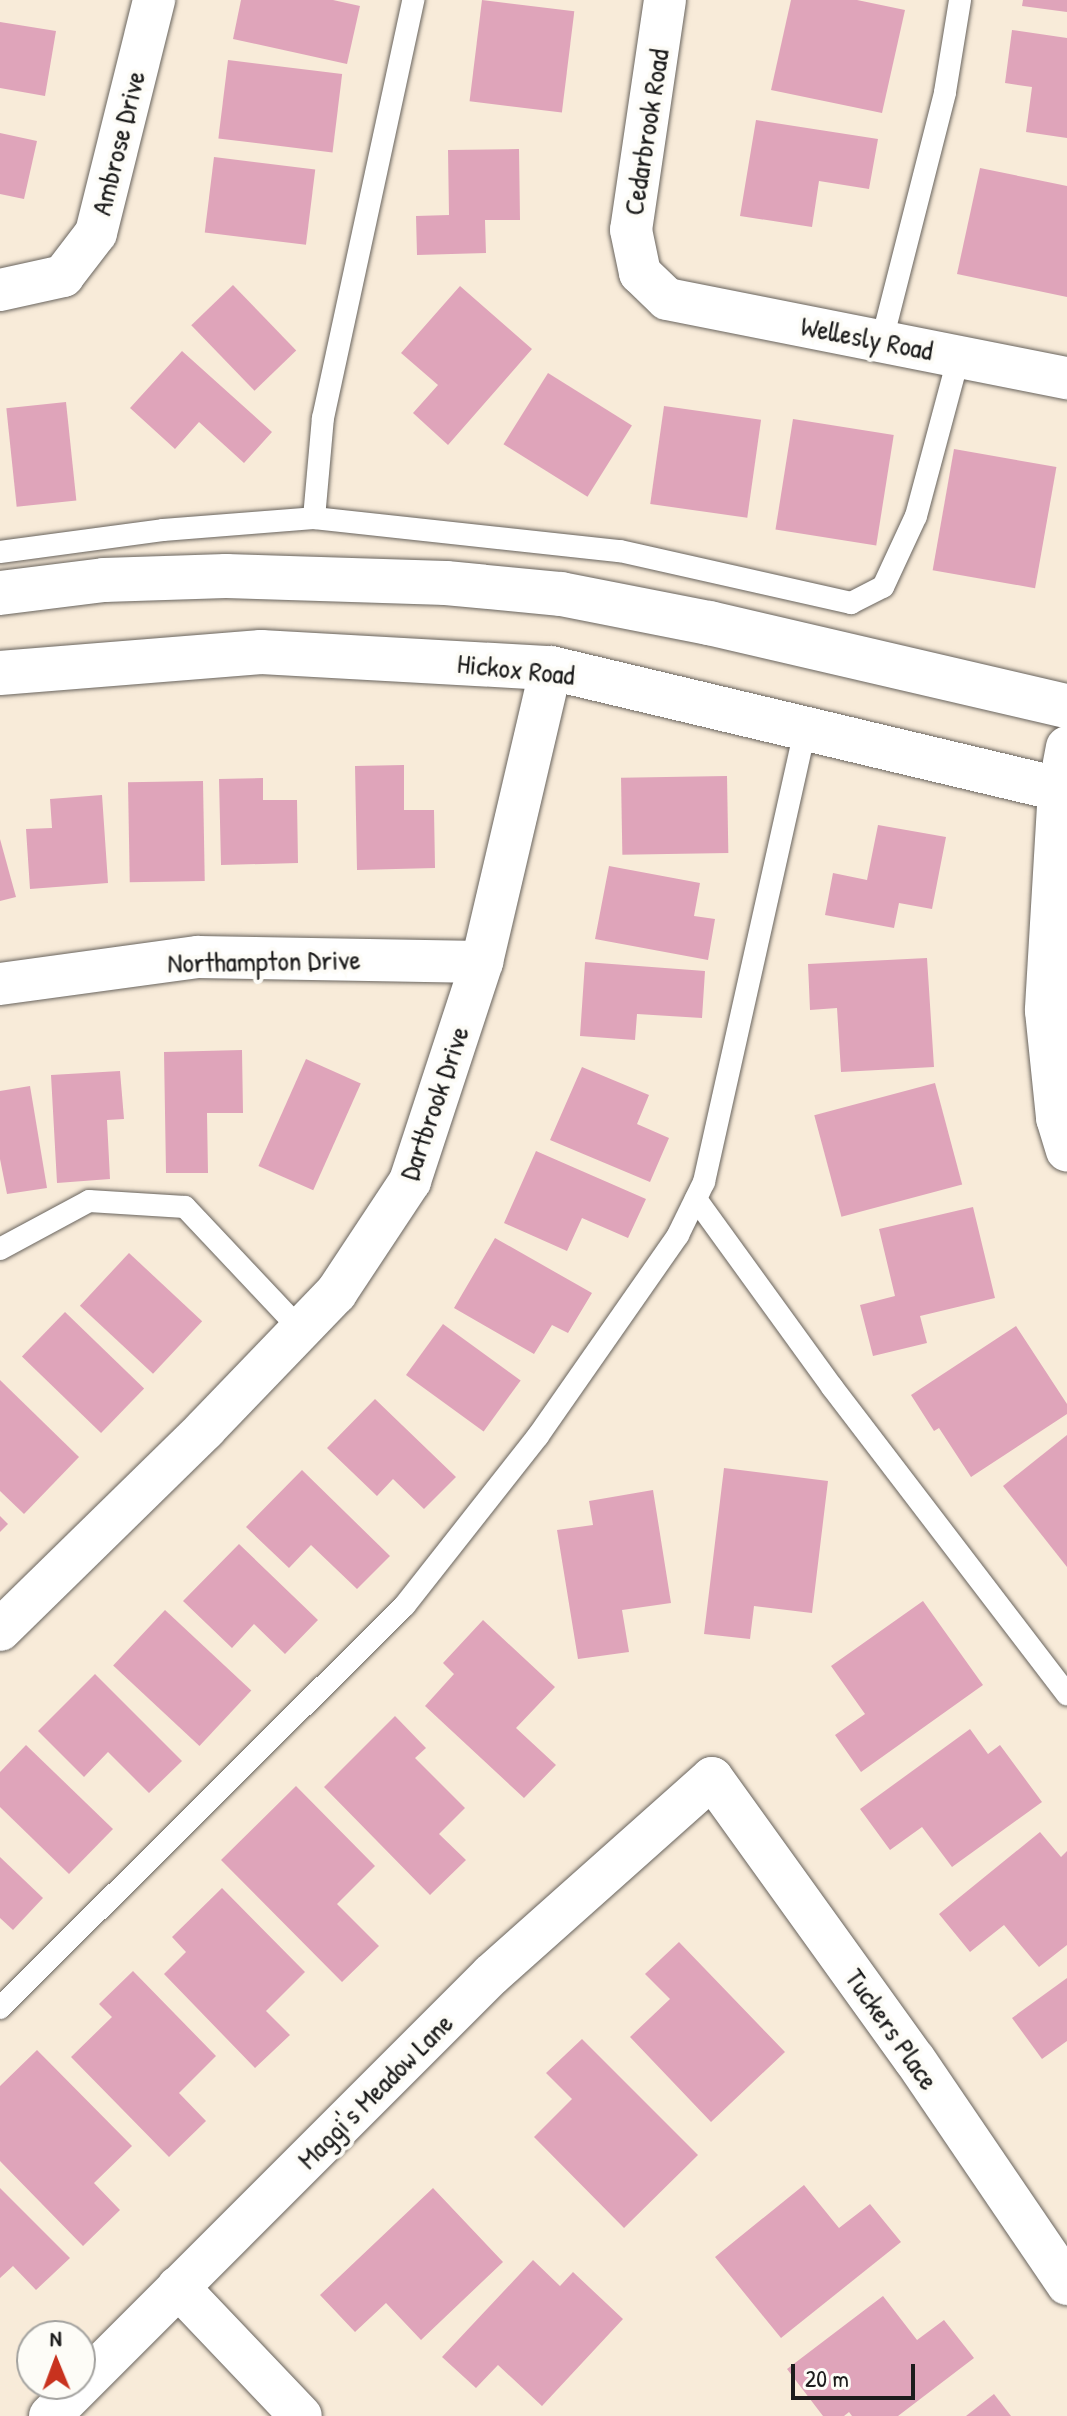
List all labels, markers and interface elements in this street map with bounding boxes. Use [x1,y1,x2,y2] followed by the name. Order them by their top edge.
[616,46,676,218] street label: Cedarbrook Road
[84,67,152,219] street label: Ambrose Drive
[798,309,936,367] street label: Wellesly Road
[456,646,576,692] street label: Hickox Road
[167,943,361,979] street label: Northampton Drive
[392,1022,476,1184] street label: Dartbrook Drive
[838,1962,946,2096] street label: Tuckers Place
[290,2006,460,2176] street label: Maggi's Meadow Lane
[16,2320,96,2400] north arrow
[49,2323,62,2353] text: N
[795,2348,919,2398] scale bar
[805,2362,849,2394] text: 20 m

